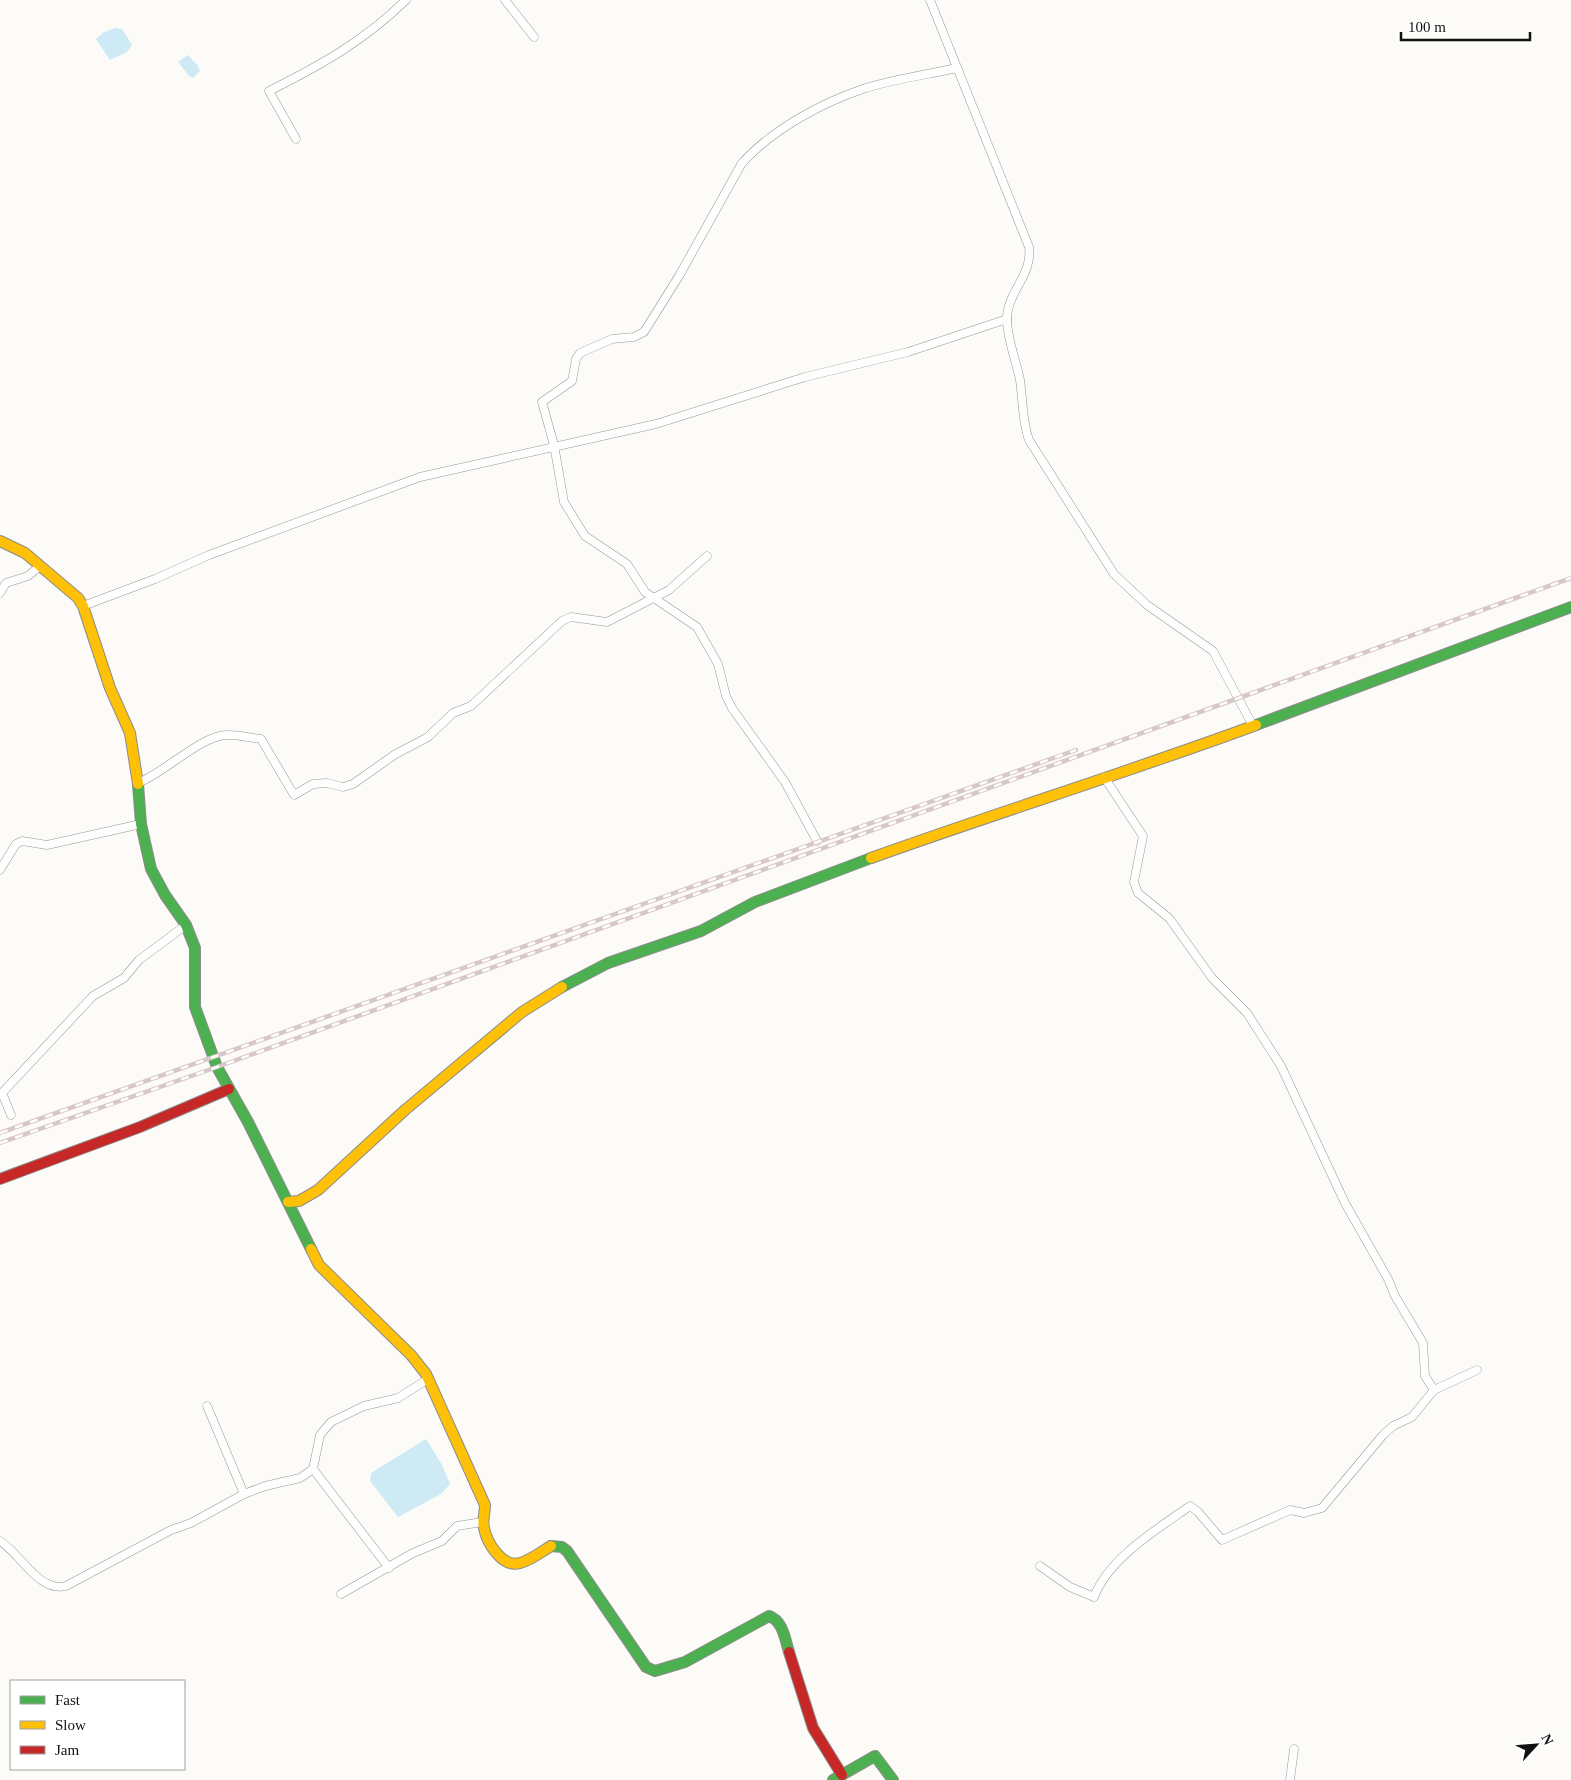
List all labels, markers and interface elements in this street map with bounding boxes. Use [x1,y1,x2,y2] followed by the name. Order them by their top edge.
[1401,10,1530,42] scale bar
[1408,19,1446,35] text: 100 m
[10,1680,185,1770] legend
[55,1692,81,1708] text: Fast
[55,1717,86,1733] text: Slow
[1511,1720,1561,1770] north arrow
[1538,1732,1556,1747] text: N
[55,1742,79,1758] text: Jam

